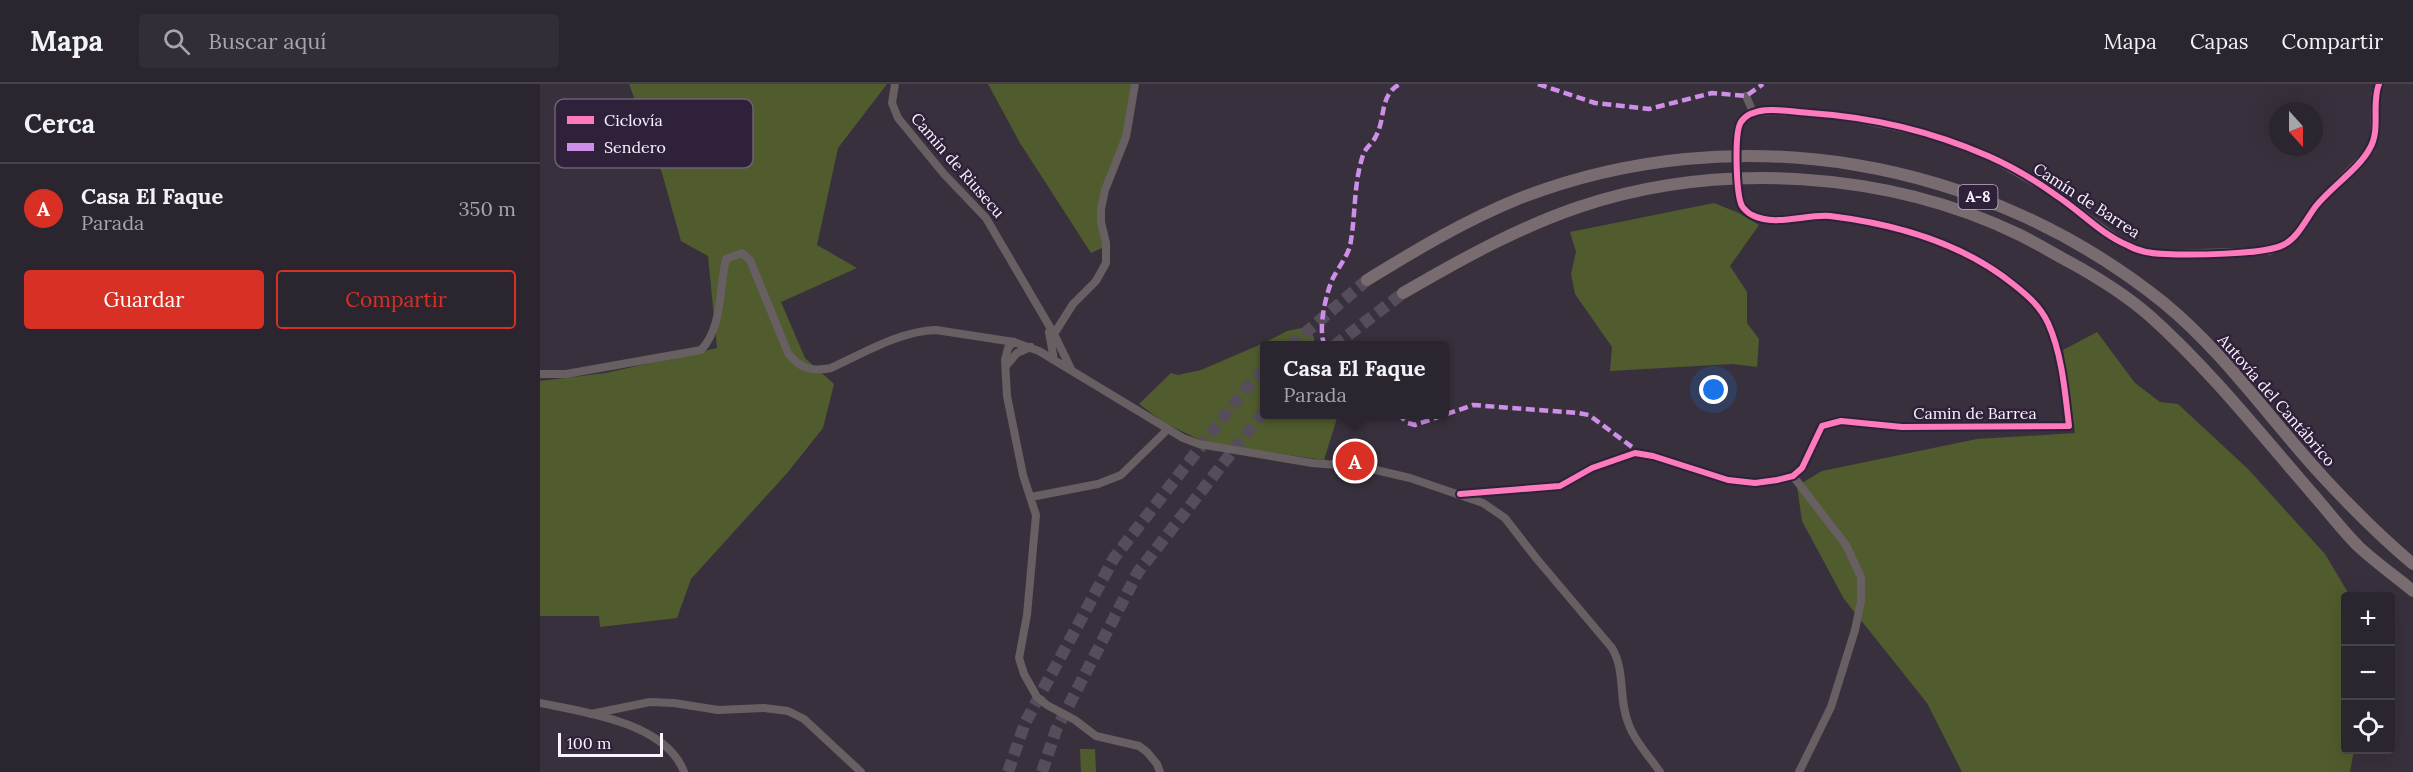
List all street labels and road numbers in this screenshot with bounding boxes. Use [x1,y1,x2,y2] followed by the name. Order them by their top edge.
[907,108,1009,222] street label: Camín de Riusecu
[2030,158,2144,242] street label: Camín de Barrea
[1958,185,1998,209] road number: A-8
[2213,329,2340,470] street label: Autovía del Cantábrico
[1913,403,2037,423] street label: Camin de Barrea

